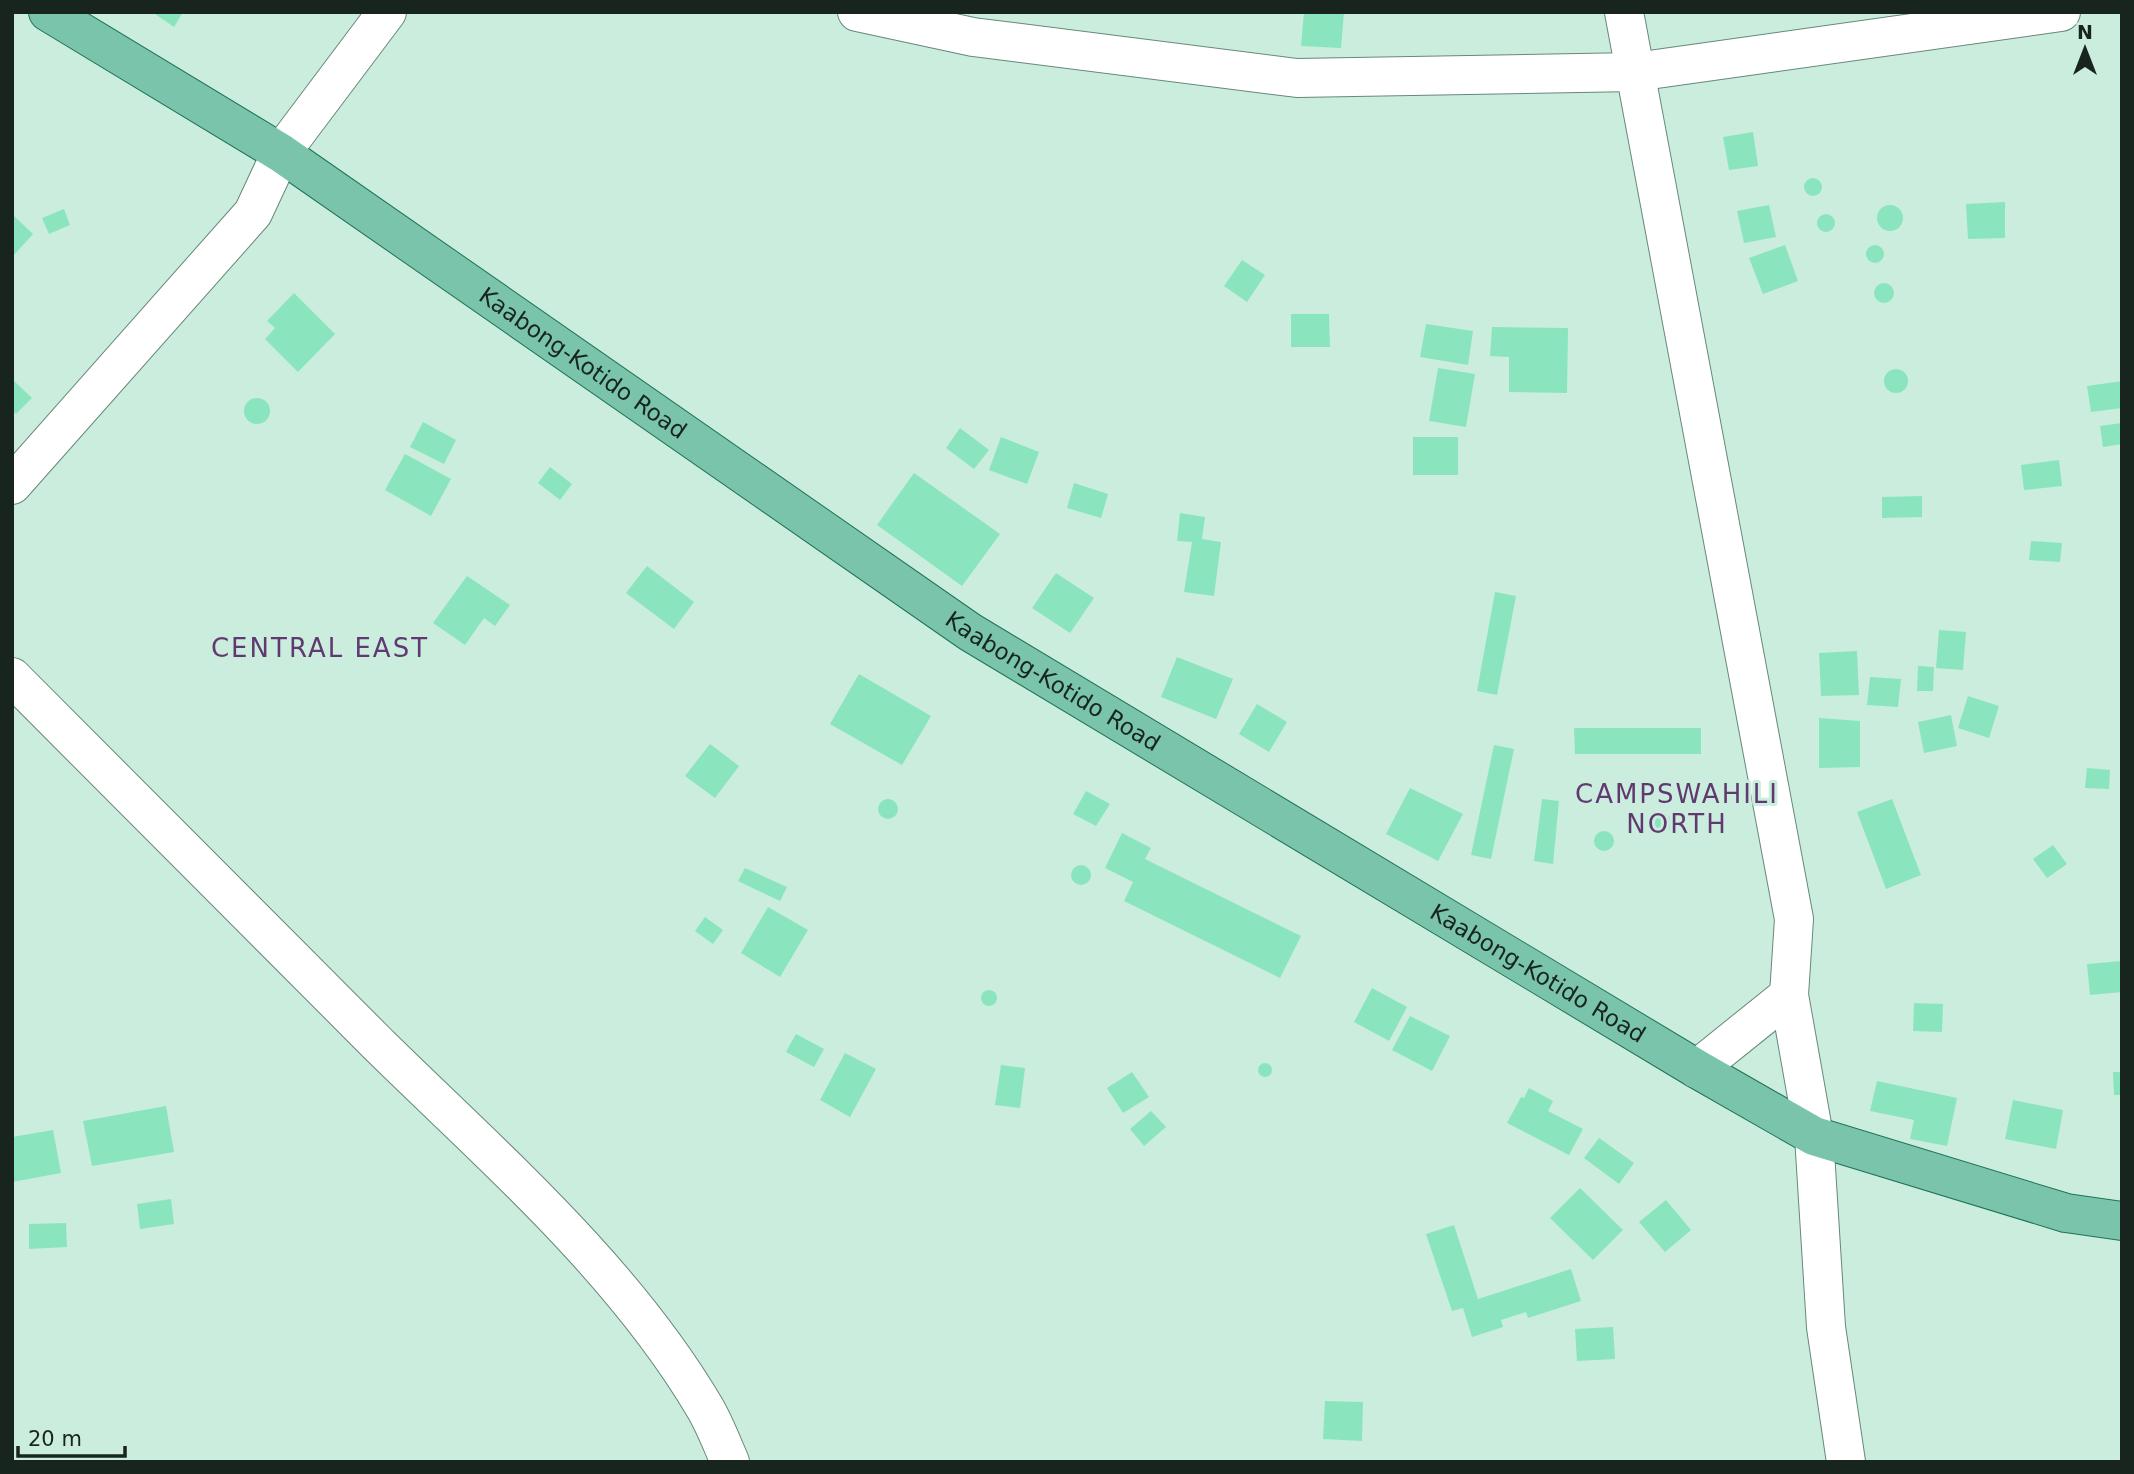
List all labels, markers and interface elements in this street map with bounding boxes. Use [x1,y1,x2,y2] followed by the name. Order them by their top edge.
[2050,14,2120,84] north arrow
[2077,21,2093,43] text: N
[474,282,691,444] street label: Kaabong-Kotido Road
[941,606,1165,756] street label: Kaabong-Kotido Road
[211,633,429,663] district label: CENTRAL EAST
[1575,779,1779,839] district label: CAMPSWAHILI NORTH
[1426,899,1650,1048] street label: Kaabong-Kotido Road
[18,1414,124,1458] scale bar
[28,1427,82,1451] text: 20 m

